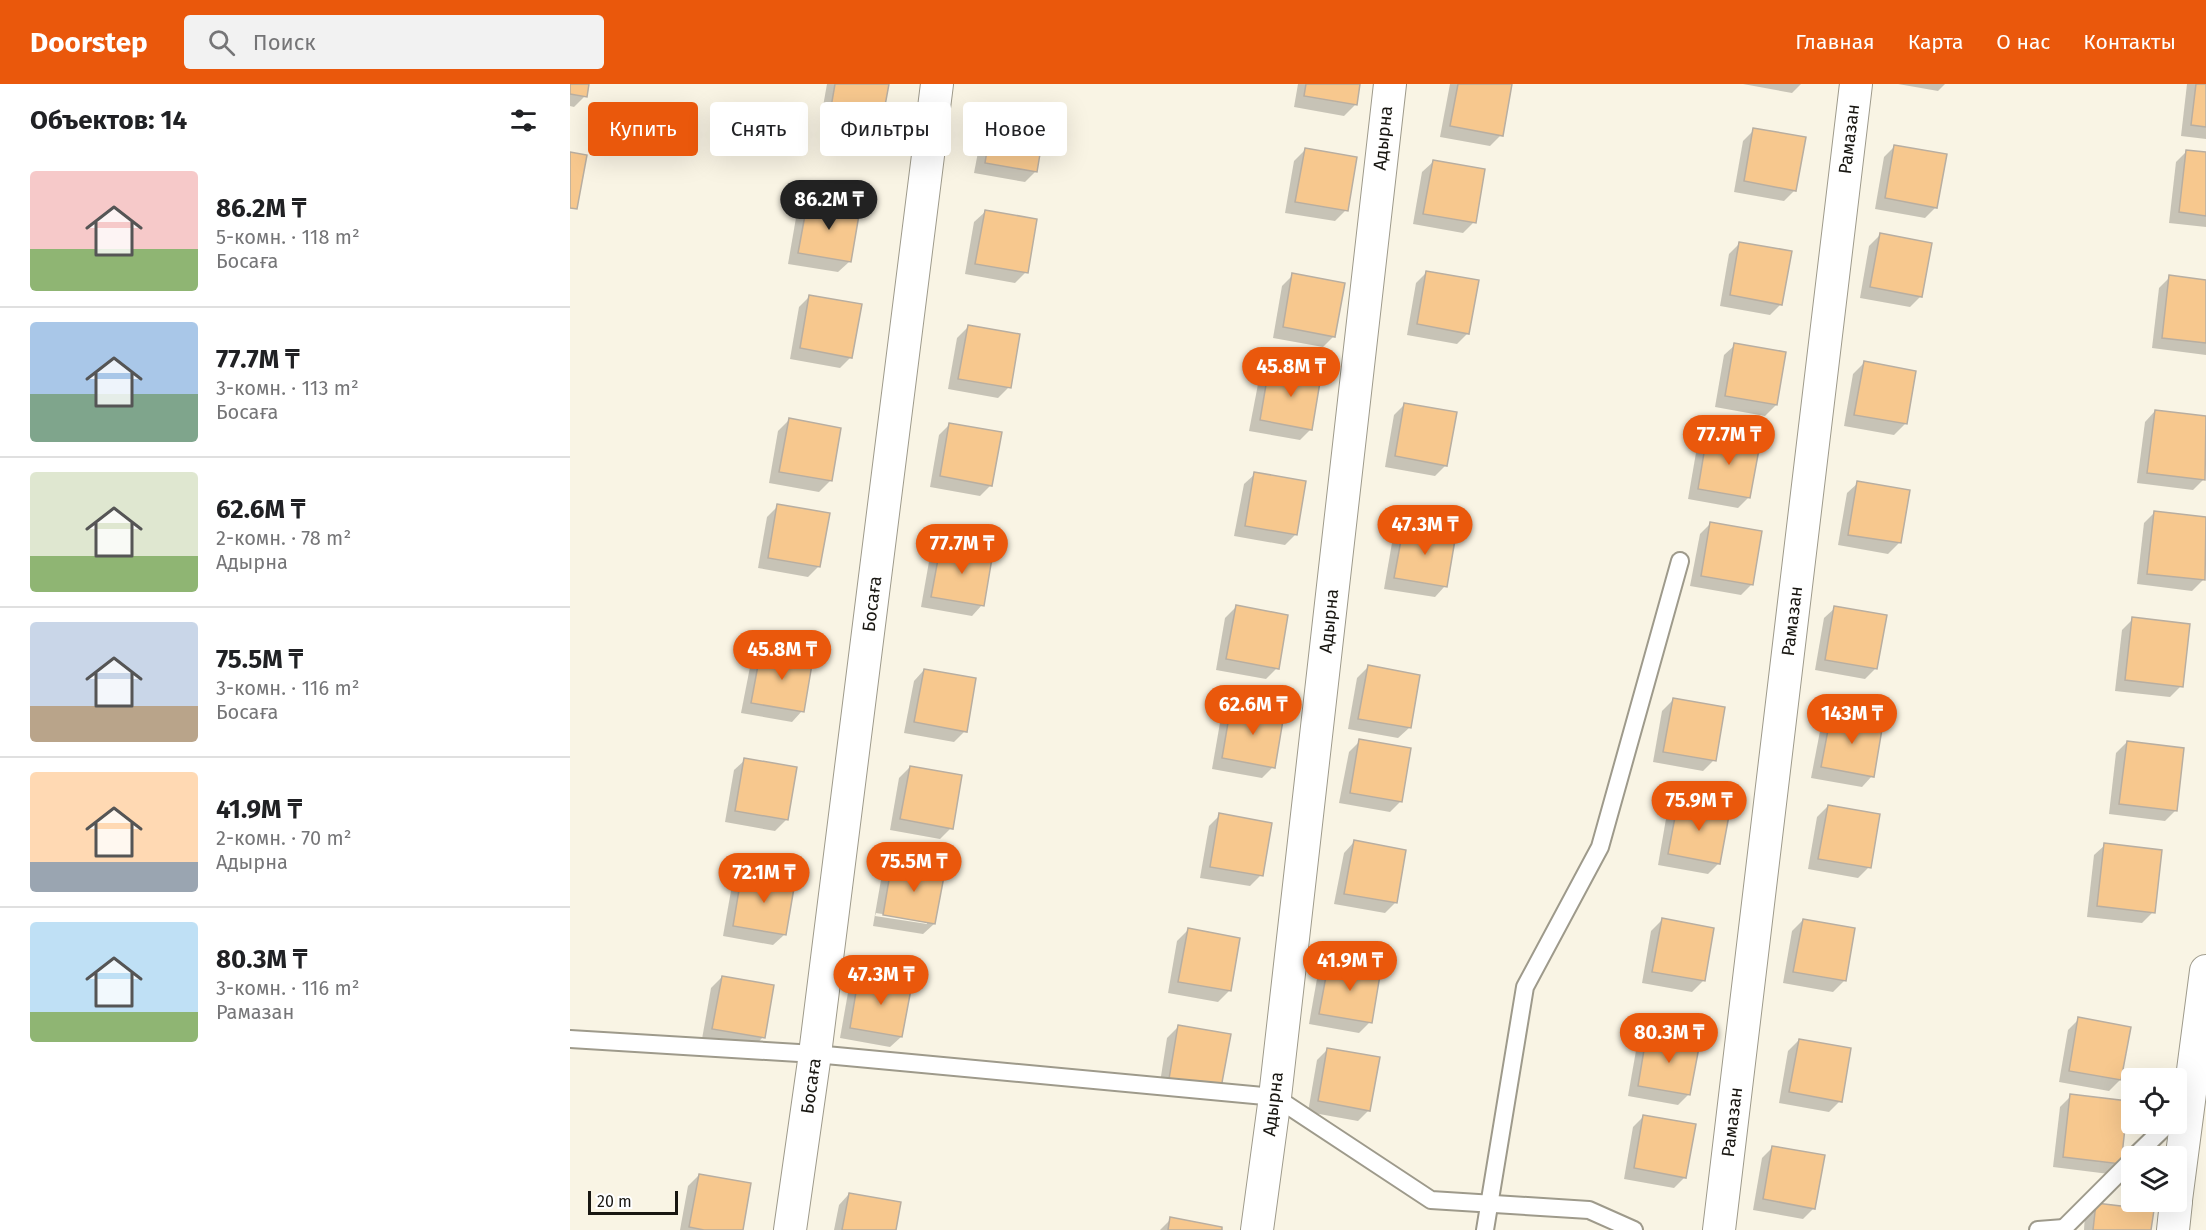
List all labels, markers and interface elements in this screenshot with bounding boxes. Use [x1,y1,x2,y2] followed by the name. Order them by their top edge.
[184,15,604,69] search box
[30,26,148,59] text: Doorstep
[205,26,238,59] icon: search
[253,29,316,56] text: Поиск
[1795,29,1875,55] text: Главная
[1908,29,1963,55] text: Карта
[1996,29,2050,55] text: О нас
[2083,29,2176,55] text: Контакты
[588,102,698,156] chip: Купить
[710,102,808,156] chip: Снять
[820,102,951,156] chip: Фильтры
[963,102,1067,156] chip: Новое
[1834,103,1864,175] street label: Рамазан
[507,104,540,137] icon: filters
[30,105,187,136] text: Объектов: 14
[1369,105,1397,171] street label: Адырна
[774,180,884,231] pin: 86.2M ₸
[794,187,864,211] text: 86.2M ₸
[216,193,306,224] text: 86.2M ₸
[78,195,150,267] icon: home
[216,225,360,249] text: 5-комн. · 118 m²
[216,249,278,273] text: Босаға
[216,344,300,375] text: 77.7M ₸
[78,346,150,418] icon: home
[1236,347,1346,398] pin: 45.8M ₸
[1256,354,1326,378] text: 45.8M ₸
[216,376,359,400] text: 3-комн. · 113 m²
[216,400,278,424] text: Босаға
[1674,415,1784,466] pin: 77.7M ₸
[1697,422,1761,446] text: 77.7M ₸
[216,494,305,525] text: 62.6M ₸
[78,496,150,568] icon: home
[1370,505,1480,556] pin: 47.3M ₸
[1392,512,1459,536] text: 47.3M ₸
[907,524,1017,575] pin: 77.7M ₸
[216,526,351,550] text: 2-комн. · 78 m²
[930,531,994,555] text: 77.7M ₸
[216,550,288,574] text: Адырна
[858,575,886,633] street label: Босаға
[1777,585,1807,657] street label: Рамазан
[1315,588,1343,654] street label: Адырна
[727,630,837,681] pin: 45.8M ₸
[747,637,817,661] text: 45.8M ₸
[216,644,303,675] text: 75.5M ₸
[78,646,150,718] icon: home
[216,676,359,700] text: 3-комн. · 116 m²
[1198,685,1308,736] pin: 62.6M ₸
[1219,692,1287,716] text: 62.6M ₸
[1803,694,1901,745] pin: 143M ₸
[216,700,278,724] text: Босаға
[1821,701,1883,725] text: 143M ₸
[1644,781,1754,832] pin: 75.9M ₸
[1666,788,1732,812] text: 75.9M ₸
[216,794,302,825] text: 41.9M ₸
[78,796,150,868] icon: home
[216,826,351,850] text: 2-комн. · 70 m²
[859,842,969,893] pin: 75.5M ₸
[881,849,947,873] text: 75.5M ₸
[216,850,288,874] text: Адырна
[709,853,819,904] pin: 72.1M ₸
[733,860,795,884] text: 72.1M ₸
[1295,941,1405,992] pin: 41.9M ₸
[216,944,307,975] text: 80.3M ₸
[78,946,150,1018] icon: home
[1317,948,1383,972] text: 41.9M ₸
[826,955,936,1006] pin: 47.3M ₸
[848,962,915,986] text: 47.3M ₸
[216,976,359,1000] text: 3-комн. · 116 m²
[216,1000,294,1024] text: Рамазан
[1614,1013,1724,1064] pin: 80.3M ₸
[1634,1020,1704,1044] text: 80.3M ₸
[796,1057,826,1115] street label: Босаға
[2121,1068,2187,1212] map controls
[2121,1068,2187,1134] button: locate
[1258,1071,1288,1137] street label: Адырна
[1717,1086,1747,1158] street label: Рамазан
[2121,1146,2187,1212] button: layers
[588,1188,678,1216] scale bar
[597,1192,632,1211] text: 20 m

